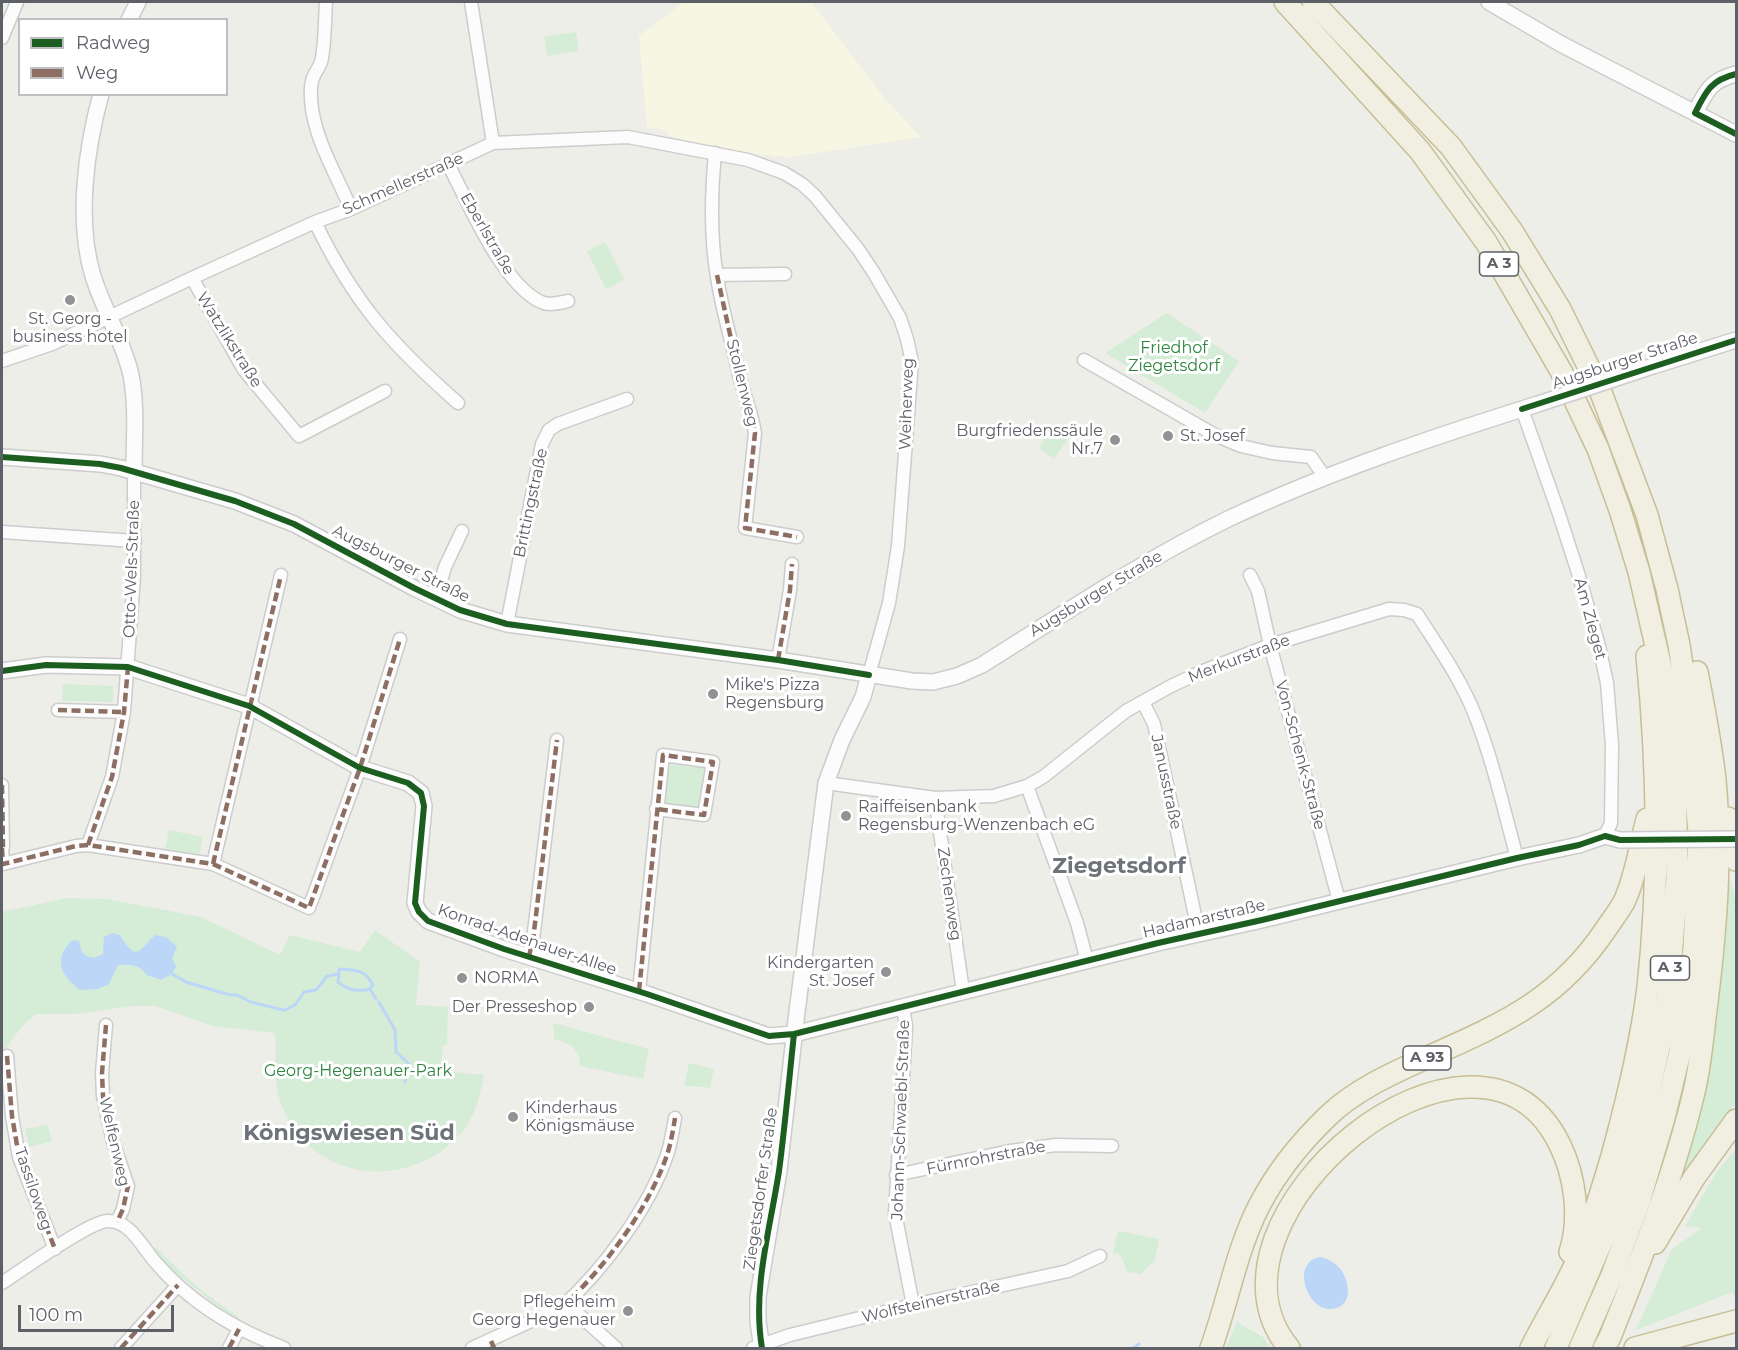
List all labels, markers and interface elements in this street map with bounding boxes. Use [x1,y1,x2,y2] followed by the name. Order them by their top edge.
[18,18,228,96] legend
[76,32,151,54] text: Radweg
[76,62,118,84] text: Weg
[339,149,467,219] street label: Schmellerstraße
[456,190,518,278] street label: Eberlstraße
[1480,252,1518,276] road number: A 3
[192,289,266,391] street label: Watzlikstraße
[63,293,77,307] marker: St. Georg - business hotel
[12,309,128,347] place label: St. Georg - business hotel
[1550,328,1700,394] street label: Augsburger Straße
[722,337,762,429] street label: Stollenweg
[1128,338,1220,376] park label: Friedhof Ziegetsdorf
[896,357,918,451] street label: Weiherweg
[956,421,1103,459] place label: Burgfriedenssäule Nr.7
[1180,426,1245,446] place label: St. Josef
[1161,429,1175,443] marker: St. Josef
[1108,433,1122,447] marker: Burgfriedenssäule Nr.7
[510,447,552,559] street label: Brittingstraße
[120,500,144,638] street label: Otto-Wels-Straße
[329,521,473,607] street label: Augsburger Straße
[1026,547,1166,641] street label: Augsburger Straße
[1570,576,1610,662] street label: Am Zieget
[1185,631,1293,687] street label: Merkurstraße
[725,675,824,713] place label: Mike's Pizza Regensburg
[1271,678,1329,832] street label: Von-Schenk-Straße
[706,687,720,701] marker: Mike's Pizza Regensburg
[1147,733,1185,831] street label: Janusstraße
[858,797,1095,835] place label: Raiffeisenbank Regensburg-Wenzenbach eG
[839,809,853,823] marker: Raiffeisenbank Regensburg-Wenzenbach eG
[933,846,965,942] street label: Zechenweg
[1052,854,1186,880] district label: Ziegetsdorf
[1141,896,1267,942] street label: Hadamarstraße
[435,900,619,980] street label: Konrad-Adenauer-Allee
[767,953,874,991] place label: Kindergarten St. Josef
[1650,956,1690,980] road number: A 3
[879,965,893,979] marker: Kindergarten St. Josef
[474,968,539,988] place label: NORMA
[455,971,469,985] marker: NORMA
[452,997,577,1017] place label: Der Presseshop
[582,1000,596,1014] marker: Der Presseshop
[888,1019,914,1221] street label: Johann-Schwaebl-Straße
[1403,1046,1451,1070] road number: A 93
[264,1061,452,1081] park label: Georg-Hegenauer-Park
[94,1096,134,1188] street label: Welfenweg
[525,1098,635,1136] place label: Kinderhaus Königsmäuse
[740,1106,782,1272] street label: Ziegetsdorfer Straße
[506,1110,520,1124] marker: Kinderhaus Königsmäuse
[243,1121,455,1147] district label: Königswiesen Süd
[925,1137,1047,1179] street label: Fürnrohrstraße
[10,1145,56,1233] street label: Tassiloweg
[860,1277,1002,1327] street label: Wolfsteinerstraße
[472,1292,616,1330] place label: Pflegeheim Georg Hegenauer
[21,1293,177,1331] scale bar
[29,1304,83,1326] text: 100 m
[621,1304,635,1318] marker: Pflegeheim Georg Hegenauer

